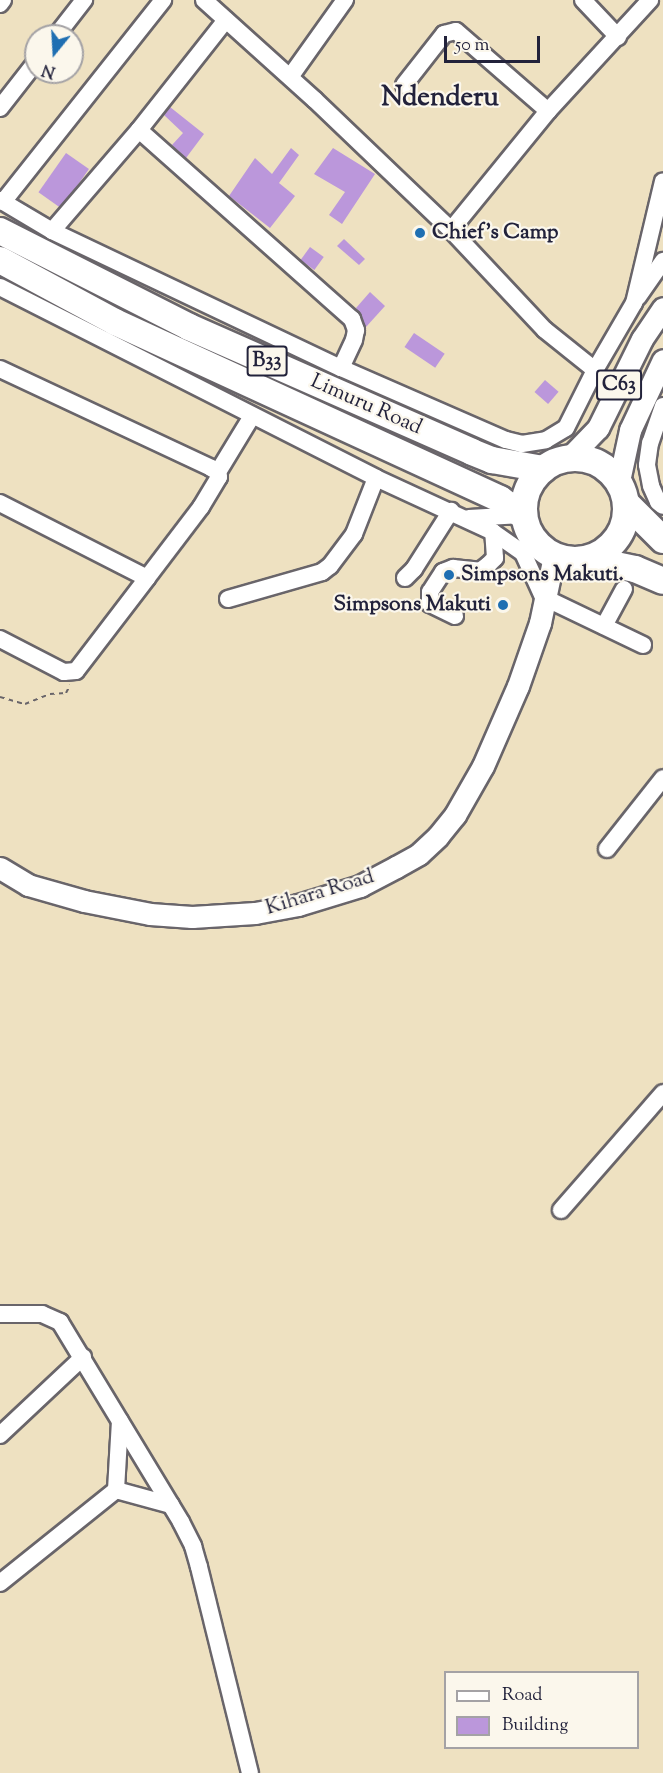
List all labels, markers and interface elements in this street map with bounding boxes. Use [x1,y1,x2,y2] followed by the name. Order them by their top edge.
[24,24,84,84] north arrow
[447,24,543,62] scale bar
[455,33,489,59] text: 50 m
[39,57,59,83] text: N
[381,83,499,115] district label: Ndenderu
[432,220,558,246] place label: Chief's Camp
[413,226,427,240] marker: Chief's Camp
[246,344,288,378] road number: B33
[595,368,643,402] road number: C63
[306,369,426,441] street label: Limuru Road
[461,562,624,588] place label: Simpsons Makuti.
[442,568,456,582] marker: Simpsons Makuti.
[334,592,491,618] place label: Simpsons Makuti
[496,598,510,612] marker: Simpsons Makuti
[263,865,377,921] street label: Kihara Road
[444,1671,639,1749] legend
[502,1683,542,1709] text: Road
[502,1713,568,1739] text: Building

